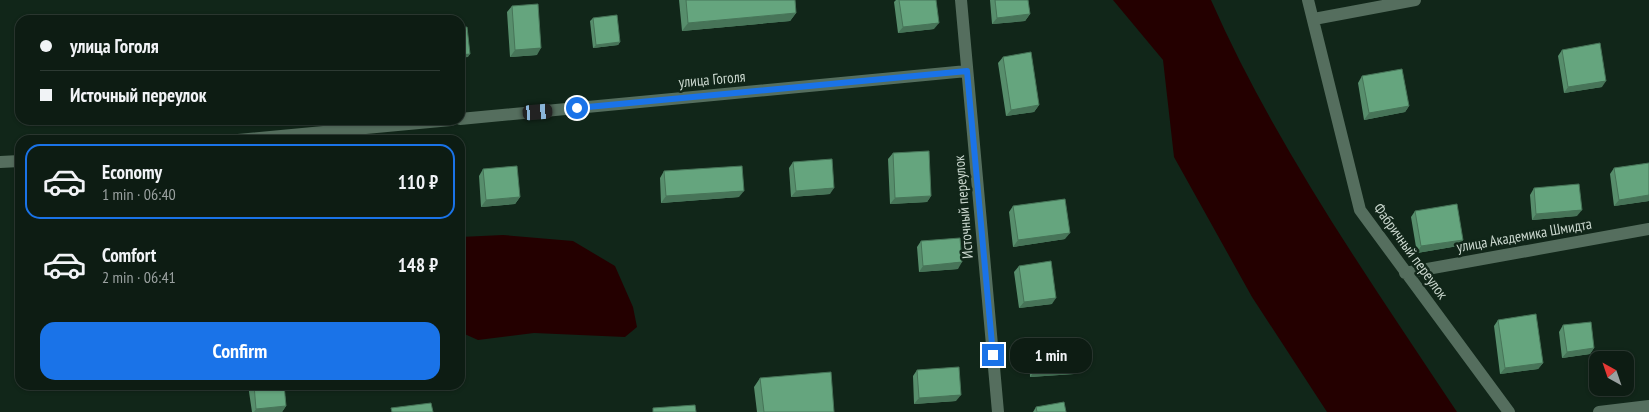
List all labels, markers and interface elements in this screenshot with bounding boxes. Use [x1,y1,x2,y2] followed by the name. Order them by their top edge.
[70,34,159,58] text: улица Гоголя
[678,67,746,91] street label: улица Гоголя
[70,83,207,107] text: Источный переулок
[566,97,588,119] route start
[522,103,553,121] car
[949,154,977,259] street label: Источный переулок
[42,159,87,204] icon: car
[102,160,162,184] text: Economy
[398,170,438,194] text: 110 ₽
[102,184,176,204] text: 1 min · 06:40
[1370,199,1452,303] street label: Фабричный переулок
[1455,214,1593,256] street label: улица Академика Шмидта
[42,242,87,287] icon: car
[102,243,156,267] text: Comfort
[398,253,438,277] text: 148 ₽
[102,267,176,287] text: 2 min · 06:41
[40,322,440,380] button: Confirm
[1010,338,1093,372] callout: 1 min
[982,344,1004,366] route end
[1035,345,1067,365] text: 1 min
[1589,351,1634,396] north arrow
[1589,351,1634,396] map controls

